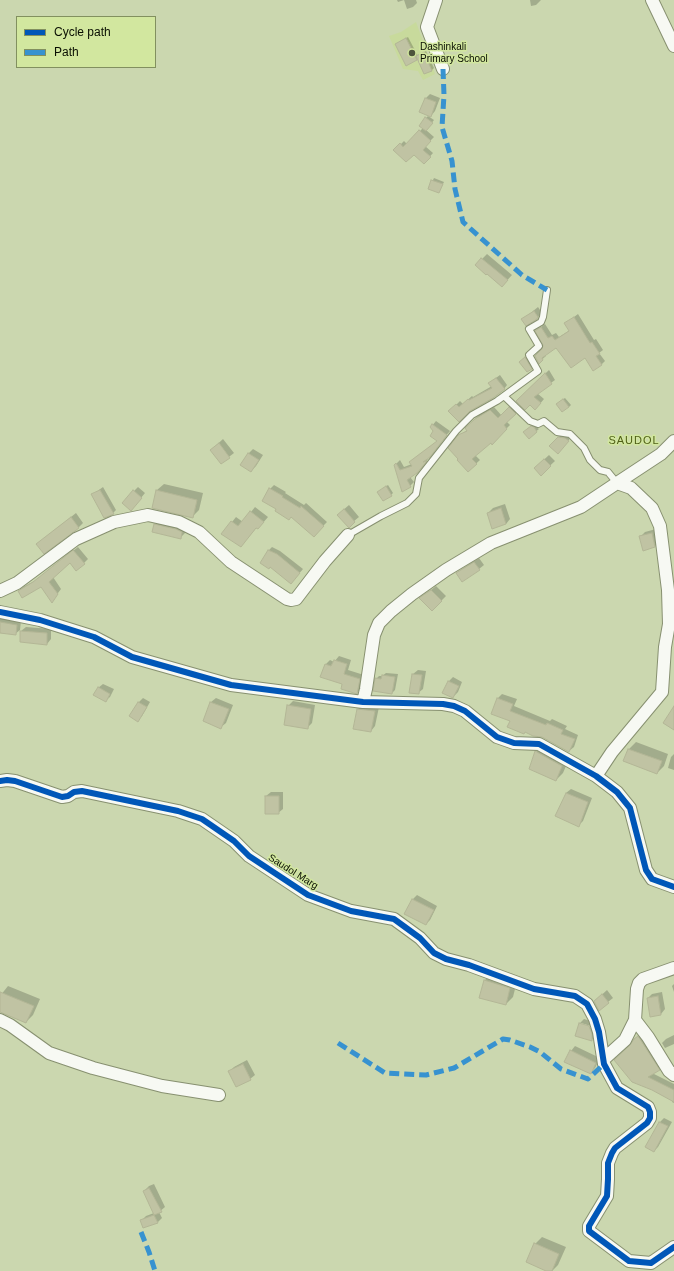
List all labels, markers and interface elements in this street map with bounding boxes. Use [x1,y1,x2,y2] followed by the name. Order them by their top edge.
[16,16,156,68] legend
[54,25,111,39] text: Cycle path
[420,41,488,64] place label: Dashinkali Primary School
[54,45,79,59] text: Path
[407,48,417,58] marker: Dashinkali Primary School
[608,434,660,448] district label: SAUDOL
[266,852,320,892] street label: Saudol Marg

